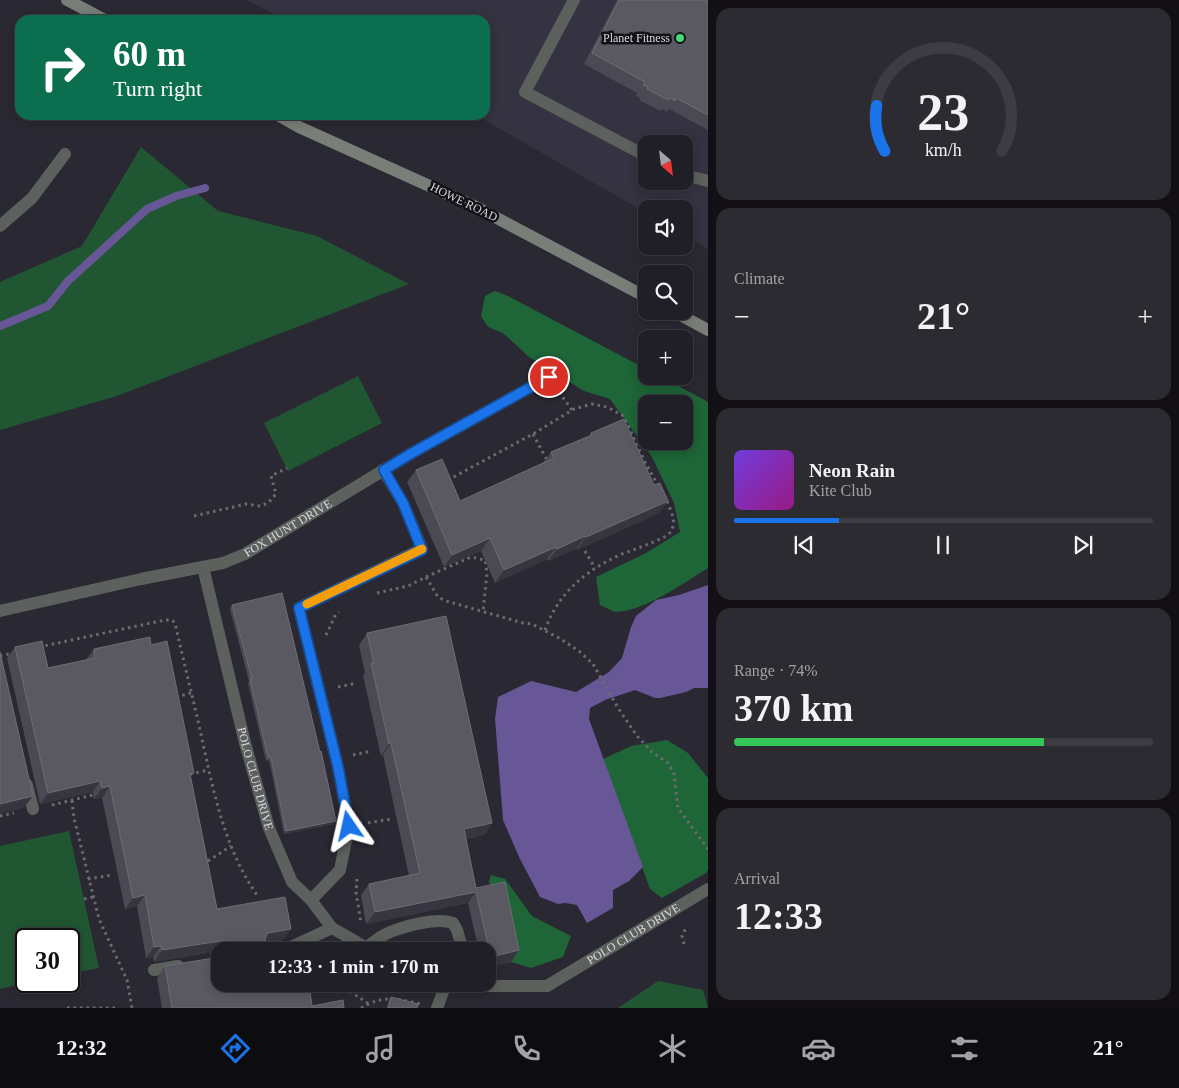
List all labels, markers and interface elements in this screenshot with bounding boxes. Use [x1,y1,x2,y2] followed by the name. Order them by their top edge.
[603,31,670,45] place label: Planet Fitness
[674,32,686,44] marker: Planet Fitness
[30,35,95,100] icon: right
[113,35,186,74] text: 60 m
[113,76,202,101] text: Turn right
[918,84,970,141] text: 23
[638,135,692,190] north arrow
[638,135,693,450] map controls
[925,140,962,160] text: km/h
[428,180,500,224] street label: HOWE ROAD
[638,200,693,255] button: sound
[638,265,693,320] button: search
[734,270,785,287] text: Climate
[917,295,970,337] text: 21°
[734,301,750,332] text: −
[1137,301,1153,332] text: +
[638,330,693,385] button: +
[528,356,570,398] pin
[535,363,563,391] icon: arrive
[638,395,693,450] button: −
[809,460,895,481] text: Neon Rain
[809,482,872,499] text: Kite Club
[242,496,334,560] street label: FOX HUNT DRIVE
[790,531,818,559] icon: previous
[929,531,957,559] icon: pause
[1069,531,1097,559] icon: next
[734,662,818,679] text: Range · 74%
[734,687,853,729] text: 370 km
[234,726,276,832] street label: POLO CLUB DRIVE
[322,799,374,851] position arrow
[734,870,780,887] text: Arrival
[734,895,823,937] text: 12:33
[584,901,682,967] street label: POLO CLUB DRIVE
[15,928,80,993] speed limit sign: 30
[268,956,439,977] text: 12:33 · 1 min · 170 m
[218,1031,253,1066] icon: directions
[363,1031,398,1066] icon: music
[509,1031,544,1066] icon: phone
[655,1031,690,1066] icon: climate
[801,1031,836,1066] icon: car
[947,1031,982,1066] icon: filters
[55,1035,107,1060] text: 12:32
[1093,1035,1123,1060] text: 21°

